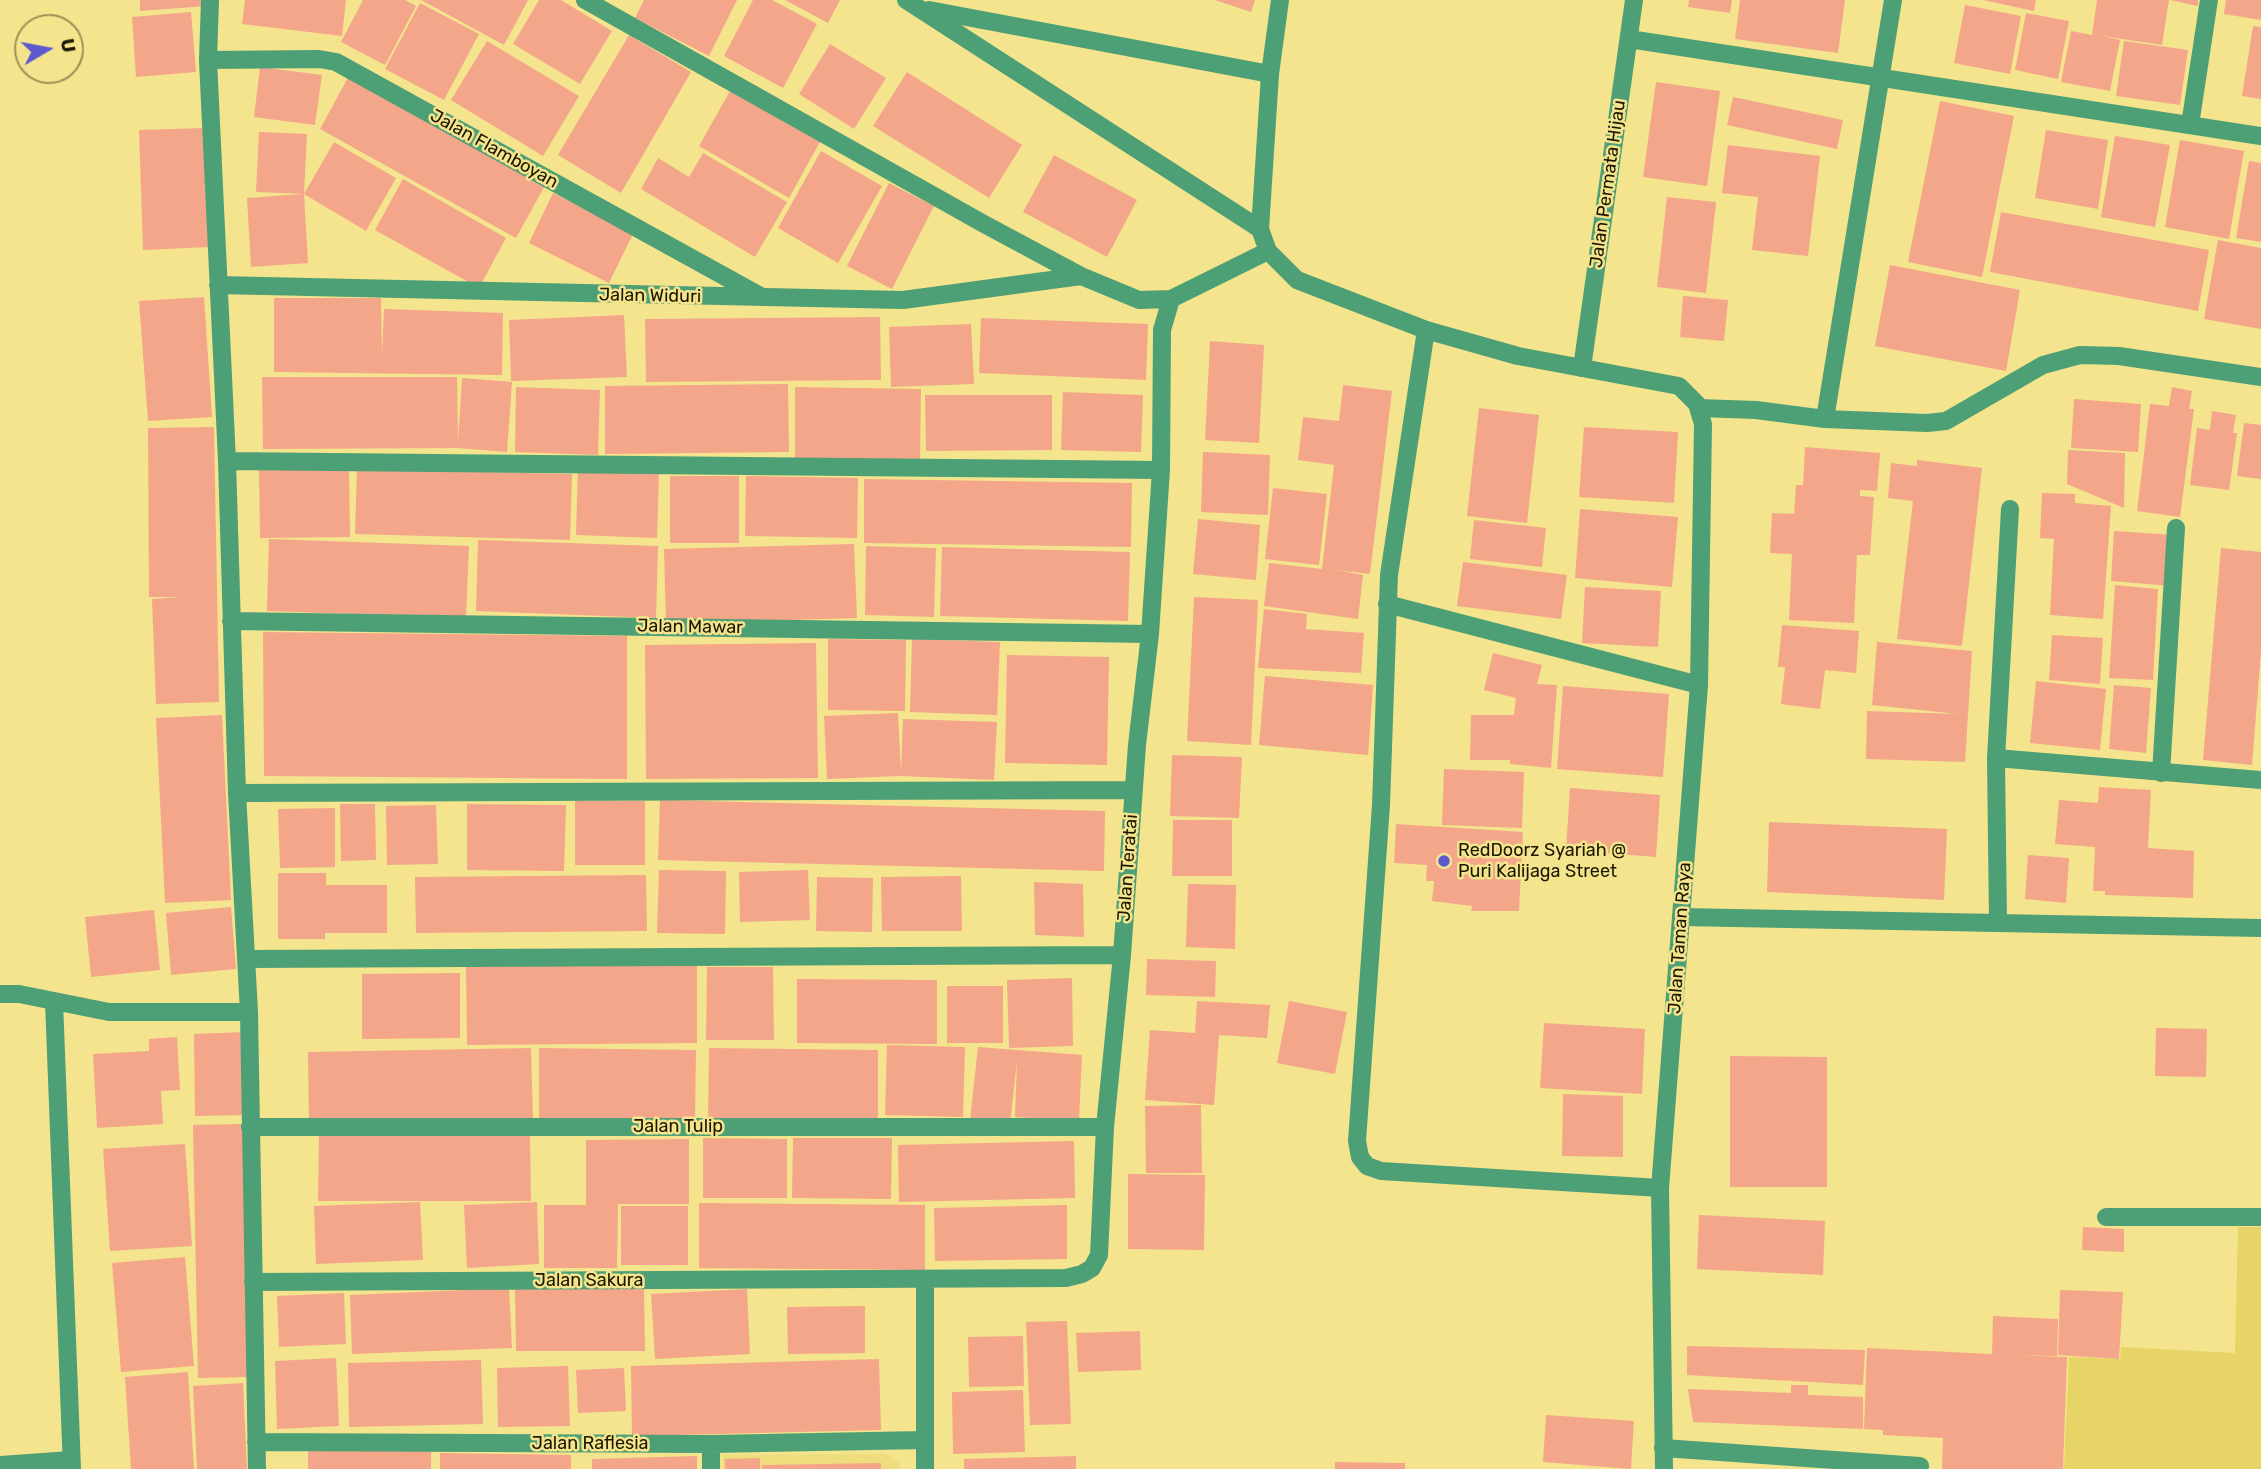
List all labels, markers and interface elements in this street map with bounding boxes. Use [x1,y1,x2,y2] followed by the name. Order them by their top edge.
[14,14,84,84] north arrow
[56,37,81,54] text: U
[1586,99,1630,269] street label: Jalan Permata Hijau
[426,105,562,193] street label: Jalan Flamboyan
[599,284,701,308] street label: Jalan Widuri
[637,615,743,639] street label: Jalan Mawar
[1113,814,1143,922] street label: Jalan Teratai
[1458,840,1626,882] place label: RedDoorz Syariah @ Puri Kalijaga Street
[1436,853,1452,869] marker: RedDoorz Syariah @ Puri Kalijaga Street
[1664,861,1696,1015] street label: Jalan Taman Raya
[633,1116,723,1138] street label: Jalan Tulip
[535,1270,643,1292] street label: Jalan Sakura
[532,1433,648,1455] street label: Jalan Raflesia

